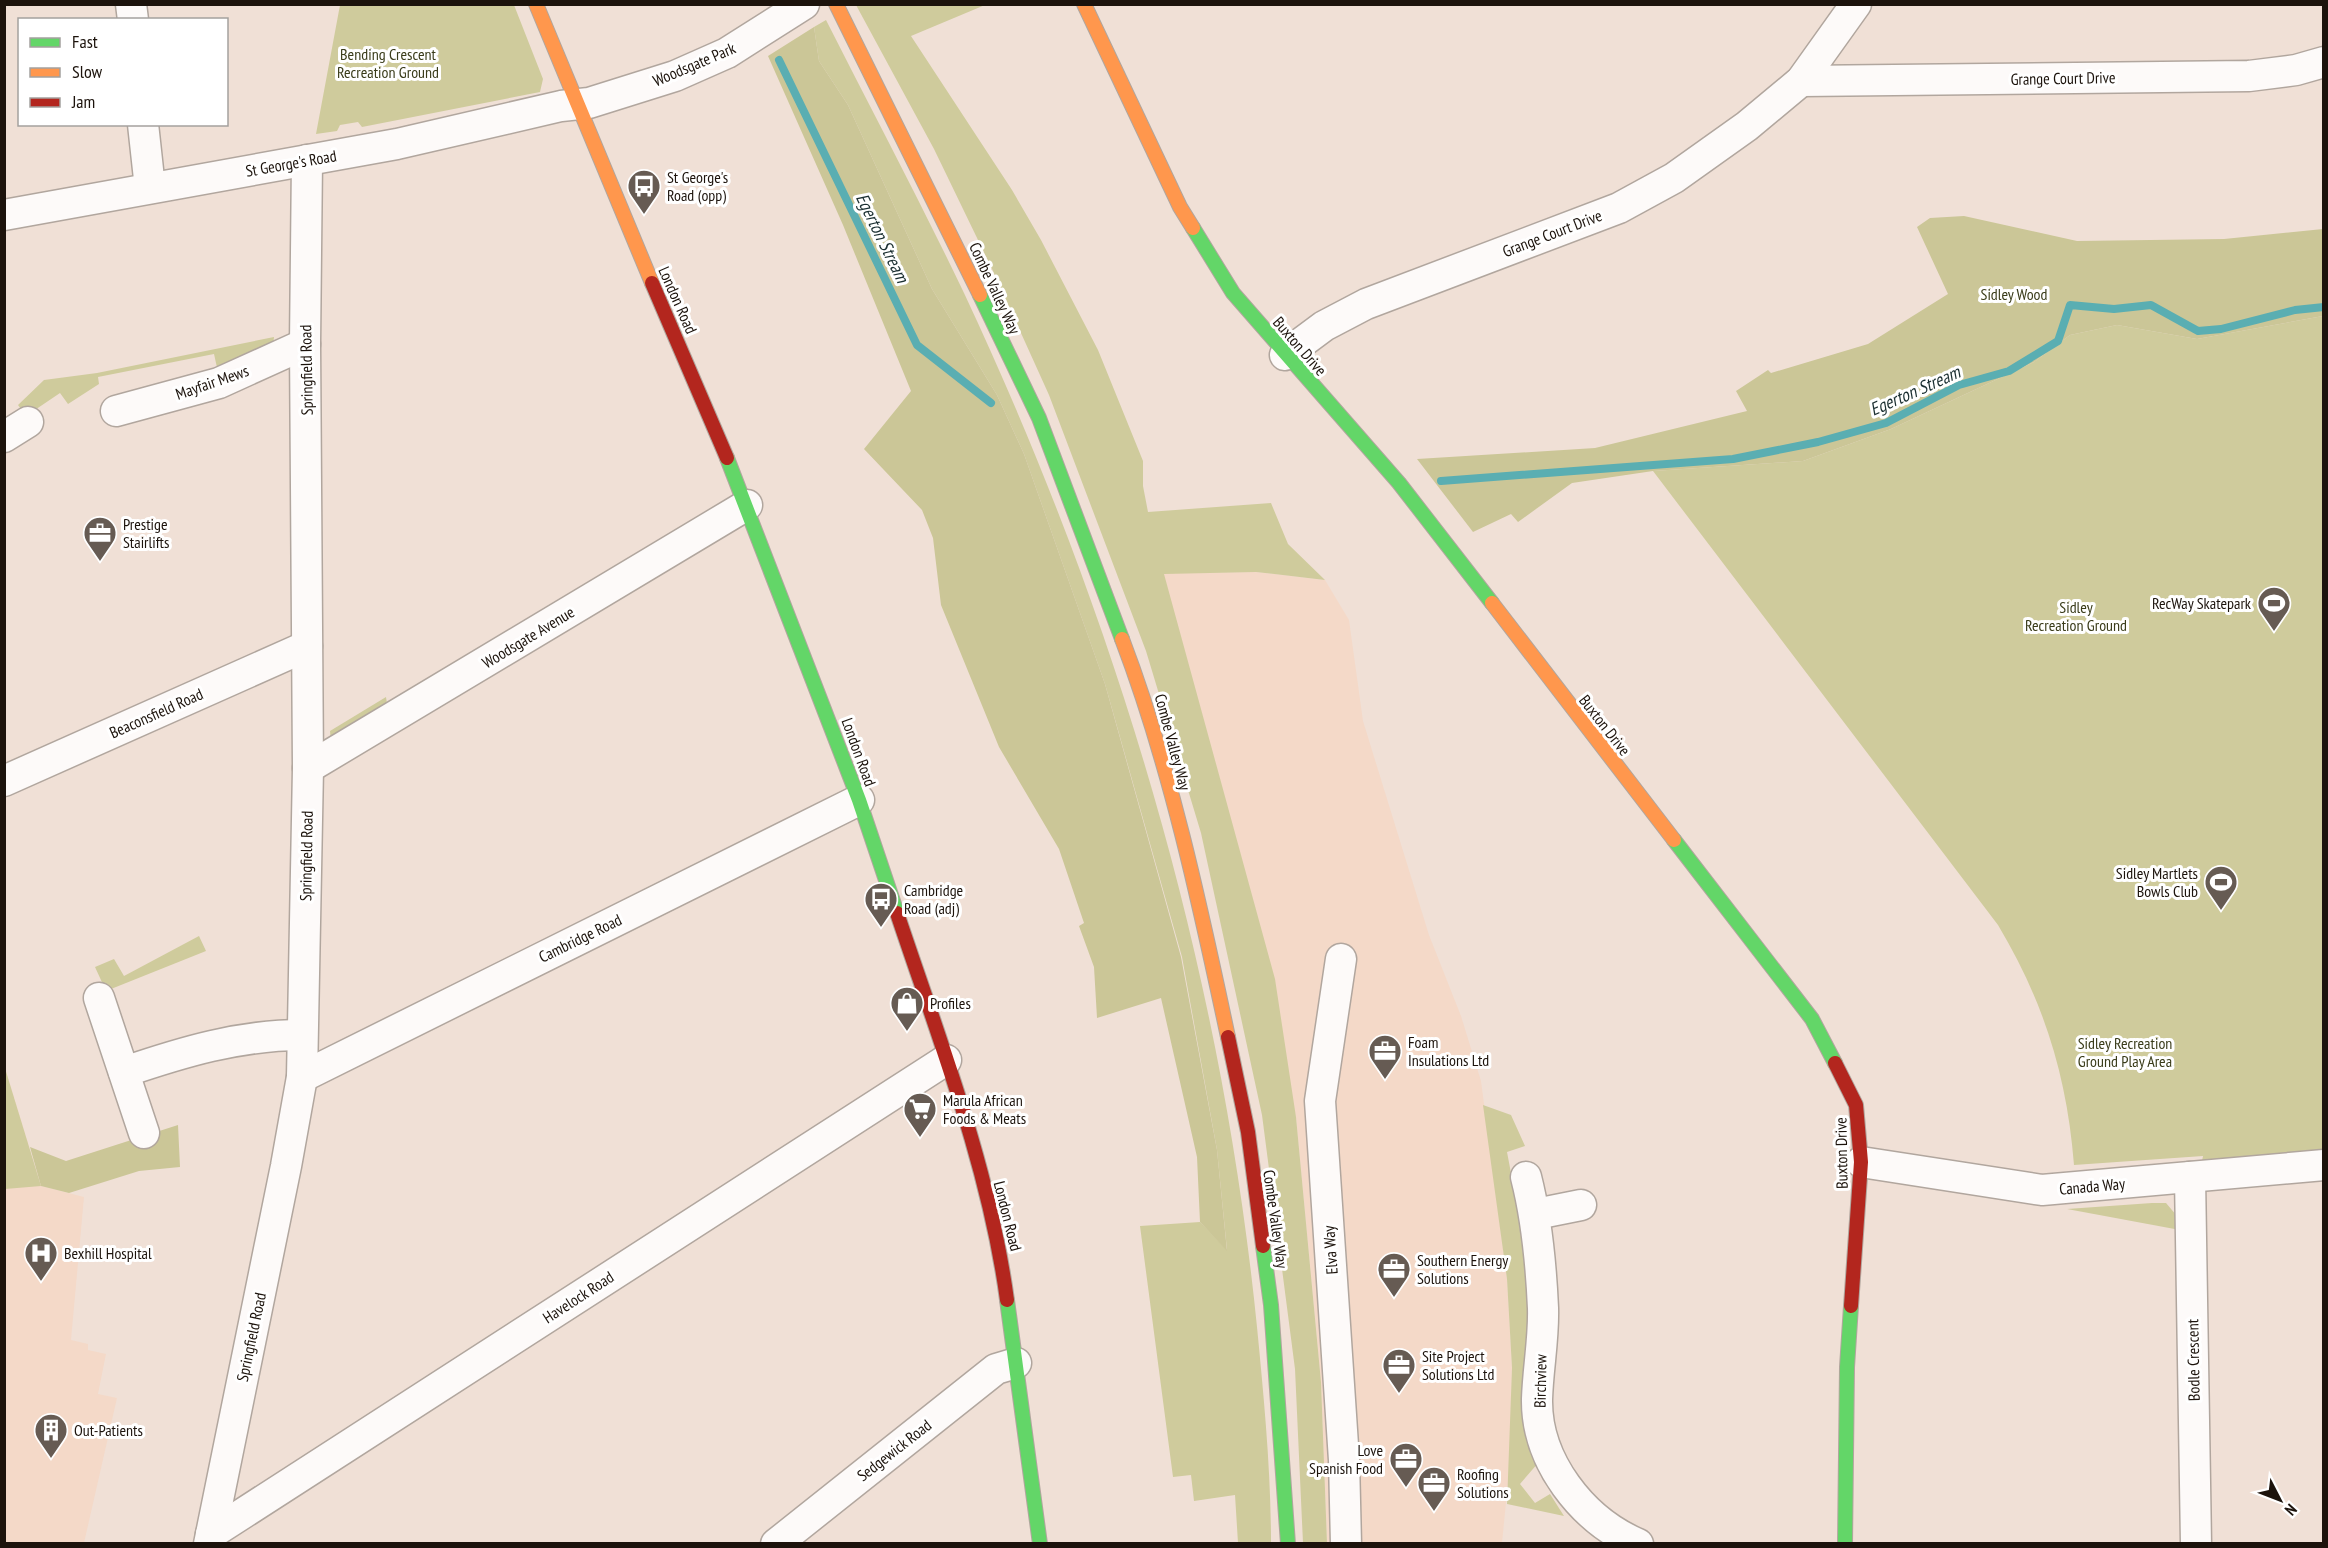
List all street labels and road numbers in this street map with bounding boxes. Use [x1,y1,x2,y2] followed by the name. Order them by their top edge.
[650,37,739,90] street label: Woodsgate Park
[2010,67,2116,89] street label: Grange Court Drive
[244,145,338,181] street label: St George's Road
[1499,205,1605,261] street label: Grange Court Drive
[965,239,1025,337] street label: Combe Valley Way
[654,263,702,337] street label: London Road
[1269,312,1331,380] street label: Buxton Drive
[295,324,317,415] street label: Springfield Road
[173,360,251,404] street label: Mayfair Mews
[478,602,578,672] street label: Woodsgate Avenue
[106,683,206,743] street label: Beaconsfield Road
[1575,691,1635,759] street label: Buxton Drive
[1151,692,1195,792] street label: Combe Valley Way
[837,715,881,789] street label: London Road
[295,810,317,901] street label: Springfield Road
[535,909,625,967] street label: Cambridge Road
[1830,1117,1852,1189] street label: Buxton Drive
[1259,1169,1293,1269] street label: Combe Valley Way
[2058,1173,2126,1199] street label: Canada Way
[990,1179,1026,1253] street label: London Road
[1318,1225,1342,1275] street label: Elva Way
[539,1267,617,1327] street label: Havelock Road
[232,1291,270,1383] street label: Springfield Road
[2182,1318,2204,1401] street label: Bodle Crescent
[1530,1353,1550,1408] street label: Birchview
[853,1415,935,1485] street label: Sedgewick Road

